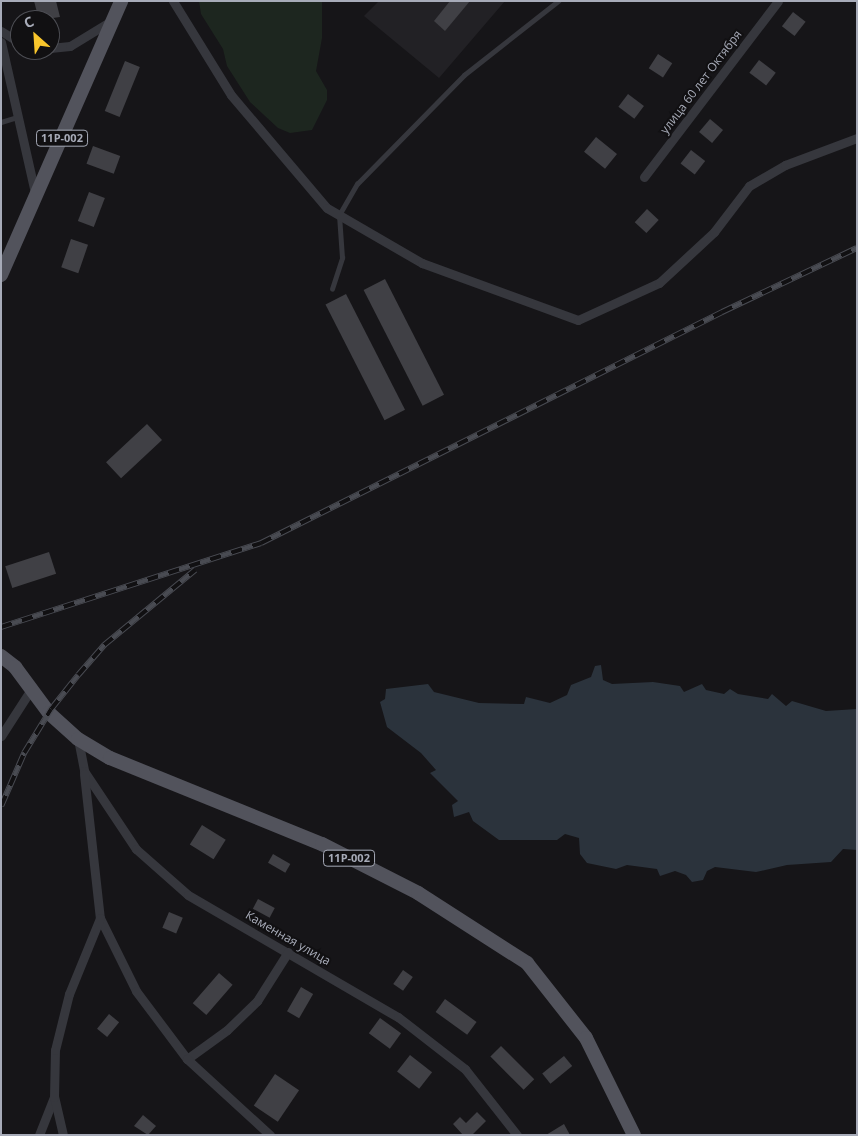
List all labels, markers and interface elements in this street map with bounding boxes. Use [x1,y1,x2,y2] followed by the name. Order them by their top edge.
[10,10,60,60] north arrow
[20,11,37,32] text: С
[657,27,745,137] street label: улица 60 лет Октября
[36,130,88,146] road number: 11Р-002
[323,850,375,866] road number: 11Р-002
[243,908,333,968] street label: Каменная улица

